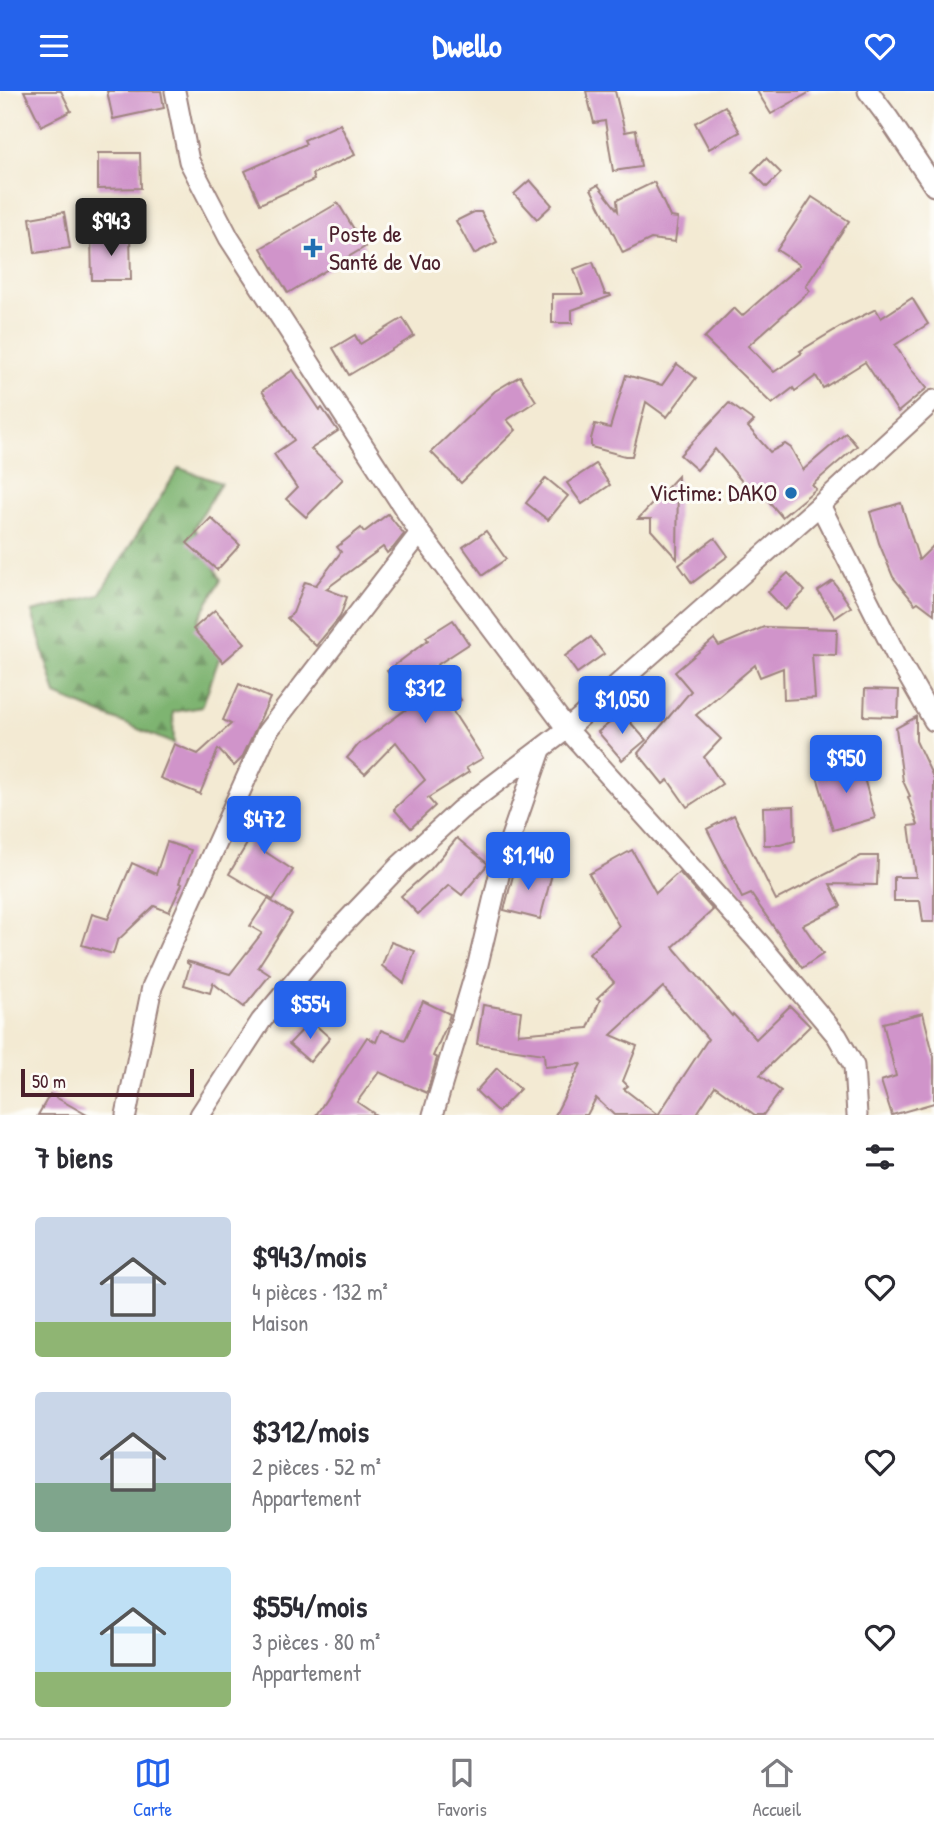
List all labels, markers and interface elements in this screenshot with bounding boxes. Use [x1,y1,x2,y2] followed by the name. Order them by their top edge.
[432,24,502,67] text: Dwello
[35,27,73,65] icon: menu
[861,27,899,65] icon: heart
[70,199,152,258] pin: $943
[91,205,131,236] text: $943
[329,217,441,277] place label: Poste de Santé de Vao
[303,238,323,258] marker: Poste de Santé de Vao
[649,476,777,508] place label: Victime: DAKO
[783,485,799,501] marker: Victime: DAKO
[384,665,466,725] pin: $312
[404,672,446,703] text: $312
[565,677,679,736] pin: $1,050
[595,683,650,714] text: $1,050
[805,735,887,795] pin: $950
[826,742,866,773] text: $950
[223,797,305,856] pin: $472
[243,803,285,834] text: $472
[471,833,585,892] pin: $1,140
[502,839,554,870] text: $1,140
[269,981,351,1041] pin: $554
[290,988,330,1019] text: $554
[21,1066,194,1098] scale bar
[32,1068,66,1094] text: 50 m
[35,1137,113,1177] text: 7 biens
[861,1138,899,1176] icon: filters
[252,1236,366,1276] text: $943/mois
[91,1245,175,1329] icon: home
[861,1268,899,1306] icon: heart
[252,1276,388,1307] text: 4 pièces · 132 m²
[252,1307,308,1338] text: Maison
[252,1411,369,1451] text: $312/mois
[91,1420,175,1504] icon: home
[861,1443,899,1481] icon: heart
[252,1451,381,1482] text: 2 pièces · 52 m²
[252,1482,361,1513] text: Appartement
[252,1586,367,1626] text: $554/mois
[91,1595,175,1679] icon: home
[861,1618,899,1656] icon: heart
[252,1626,380,1657] text: 3 pièces · 80 m²
[252,1657,361,1688] text: Appartement
[133,1754,172,1822] tab: Carte
[438,1754,487,1822] tab: Favoris
[753,1754,801,1822] tab: Accueil

